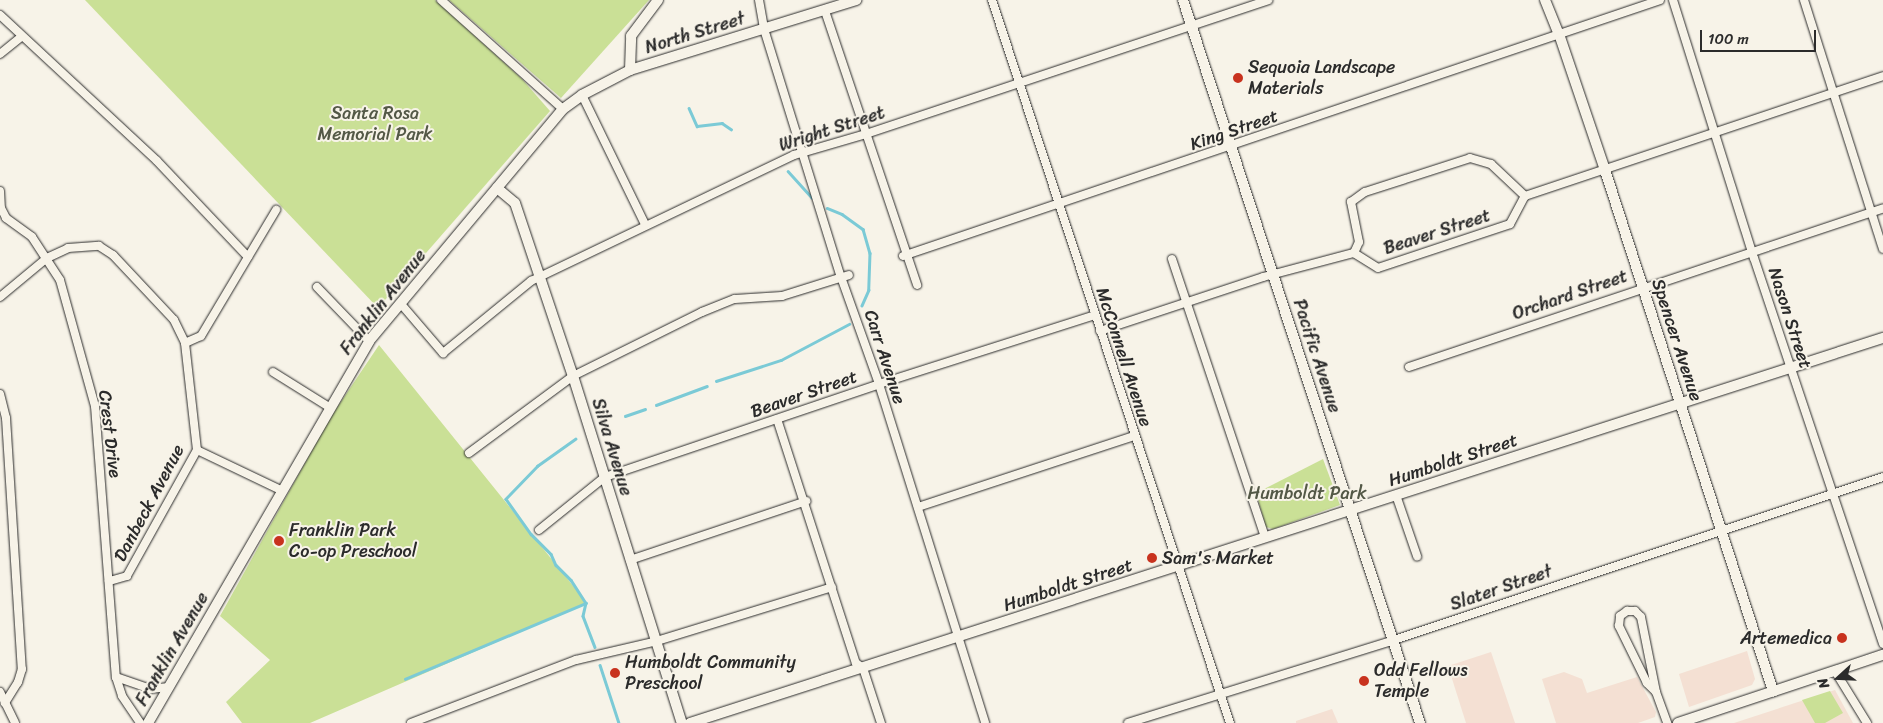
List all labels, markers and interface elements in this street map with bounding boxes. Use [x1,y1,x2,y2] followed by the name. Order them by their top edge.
[642,8,748,58] street label: North Street
[1703,20,1819,52] scale bar
[1708,26,1749,52] text: 100 m
[1248,57,1395,100] place label: Sequoia Landscape Materials
[1232,72,1244,84] marker: Sequoia Landscape Materials
[777,102,887,156] street label: Wright Street
[317,103,433,146] park label: Santa Rosa Memorial Park
[1187,105,1281,155] street label: King Street
[1381,205,1493,259] street label: Beaver Street
[335,245,431,359] street label: Franklin Avenue
[1763,264,1817,372] street label: Nason Street
[1510,265,1630,325] street label: Orchard Street
[1647,276,1707,404] street label: Spencer Avenue
[1091,285,1157,429] street label: McConnell Avenue
[1288,296,1346,416] street label: Pacific Avenue
[860,307,910,407] street label: Carr Avenue
[748,366,860,422] street label: Beaver Street
[94,389,126,479] street label: Crest Drive
[587,396,637,498] street label: Silva Avenue
[1386,429,1520,491] street label: Humboldt Street
[109,441,189,565] street label: Danbeck Avenue
[1247,482,1367,504] park label: Humboldt Park
[289,520,418,562] place label: Franklin Park Co-op Preschool
[273,535,285,547] marker: Franklin Park Co-op Preschool
[1162,547,1273,569] place label: Sam's Market
[1146,552,1158,564] marker: Sam's Market
[1001,554,1135,616] street label: Humboldt Street
[1447,560,1555,616] street label: Slater Street
[131,588,213,710] street label: Franklin Avenue
[1740,627,1832,649] place label: Artemedica
[1836,632,1848,644] marker: Artemedica
[625,652,797,694] place label: Humboldt Community Preschool
[1813,653,1863,703] north arrow
[1374,660,1468,702] place label: Odd Fellows Temple
[609,667,621,679] marker: Humboldt Community Preschool
[1810,674,1837,692] text: N
[1358,675,1370,687] marker: Odd Fellows Temple

